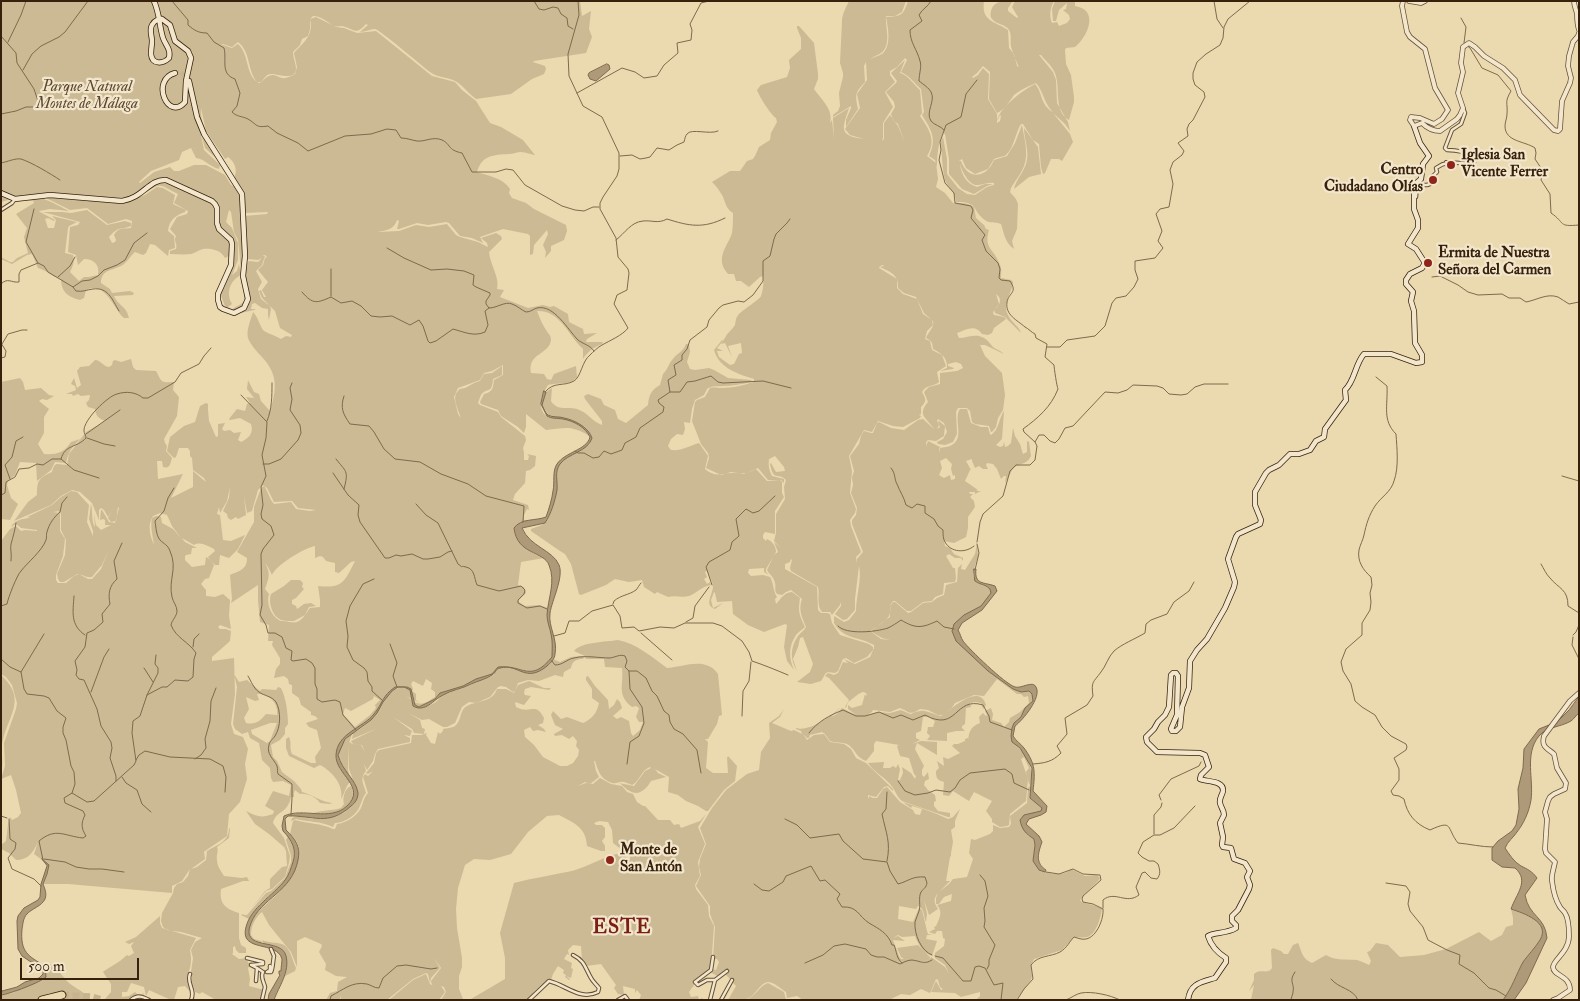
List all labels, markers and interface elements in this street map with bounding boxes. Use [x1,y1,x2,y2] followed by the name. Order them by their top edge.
[36,79,138,114] park label: Parque Natural Montes de Málaga
[1461,147,1548,182] place label: Iglesia San Vicente Ferrer
[1445,159,1457,171] marker: Iglesia San Vicente Ferrer
[1324,162,1423,197] place label: Centro Ciudadano Olías
[1427,174,1439,186] marker: Centro Ciudadano Olías
[1438,245,1551,280] place label: Ermita de Nuestra Señora del Carmen
[1422,257,1434,269] marker: Ermita de Nuestra Señora del Carmen
[620,842,682,877] place label: Monte de San Antón
[604,854,616,866] marker: Monte de San Antón
[592,917,652,941] district label: ESTE
[22,948,141,980] scale bar
[28,957,65,976] text: 500 m

